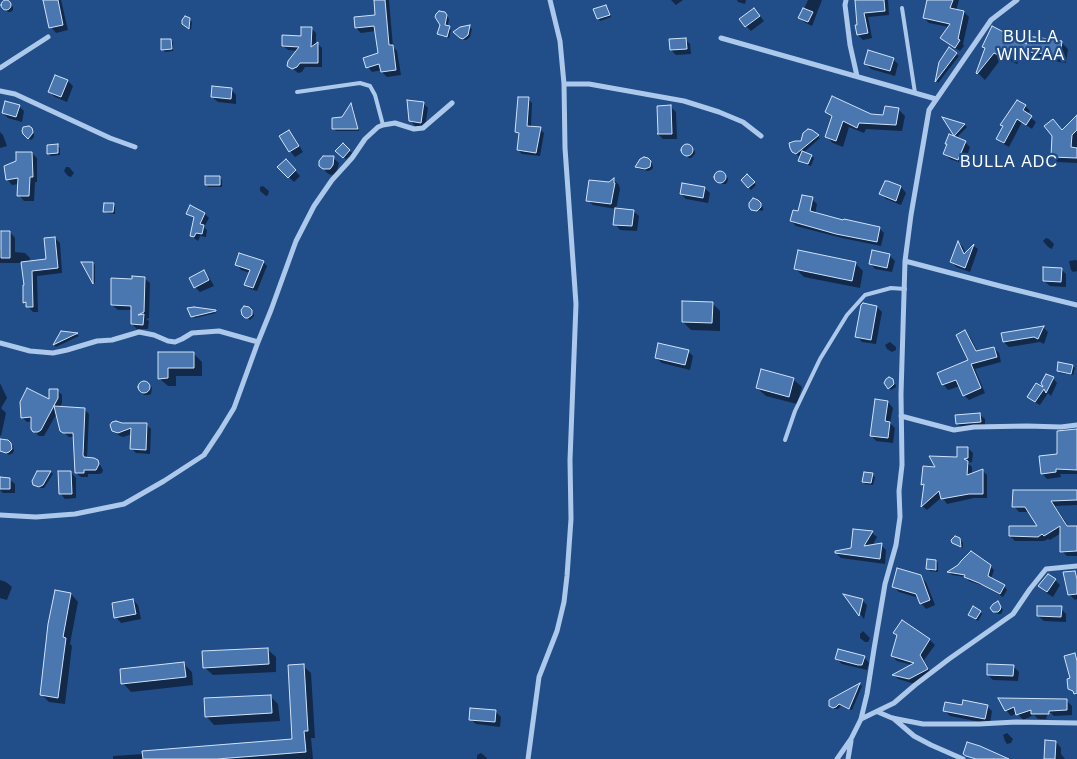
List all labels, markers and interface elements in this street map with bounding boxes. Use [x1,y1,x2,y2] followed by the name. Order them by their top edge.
[996,28,1066,66] district label: BULLA WINZAA
[959,153,1059,173] district label: BULLA ADC

